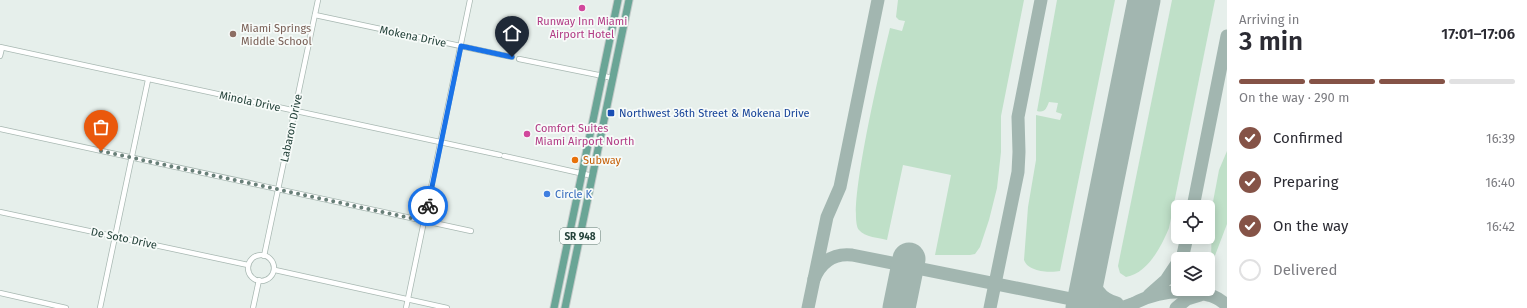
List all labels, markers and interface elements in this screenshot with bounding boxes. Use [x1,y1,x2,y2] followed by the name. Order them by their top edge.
[577,3,587,13] marker: Runway Inn Miami Airport Hotel
[1239,12,1299,27] text: Arriving in
[537,15,627,41] place label: Runway Inn Miami Airport Hotel
[495,16,529,57] pin
[241,22,312,48] place label: Miami Springs Middle School
[501,22,523,44] icon: home
[378,23,447,50] street label: Mokena Drive
[1441,25,1515,43] text: 17:01–17:06
[1239,26,1303,57] text: 3 min
[228,29,238,39] marker: Miami Springs Middle School
[218,89,282,114] street label: Minola Drive
[1239,90,1349,105] text: On the way · 290 m
[278,93,305,163] street label: Labaron Drive
[619,107,810,120] place label: Northwest 36th Street & Mokena Drive
[606,108,616,118] marker: Northwest 36th Street & Mokena Drive
[84,110,118,151] pin
[90,116,112,138] icon: bag
[535,122,634,148] place label: Comfort Suites Miami Airport North
[1239,127,1261,149] icon: check
[522,129,532,139] marker: Comfort Suites Miami Airport North
[1273,129,1343,147] text: Confirmed
[1486,131,1515,146] text: 16:39
[583,154,622,167] place label: Subway
[570,155,580,165] marker: Subway
[1239,171,1261,193] icon: check
[1273,173,1338,191] text: Preparing
[1485,175,1515,190] text: 16:40
[408,186,448,226] courier
[555,188,593,201] place label: Circle K
[542,189,552,199] marker: Circle K
[417,195,439,217] icon: bike
[1171,200,1215,296] map controls
[1171,200,1215,244] button: locate
[1239,215,1261,237] icon: check
[1273,217,1348,235] text: On the way
[1486,219,1515,234] text: 16:42
[90,225,158,252] street label: De Soto Drive
[560,228,600,244] road number: SR 948
[1171,252,1215,296] button: layers
[1273,261,1337,279] text: Delivered

